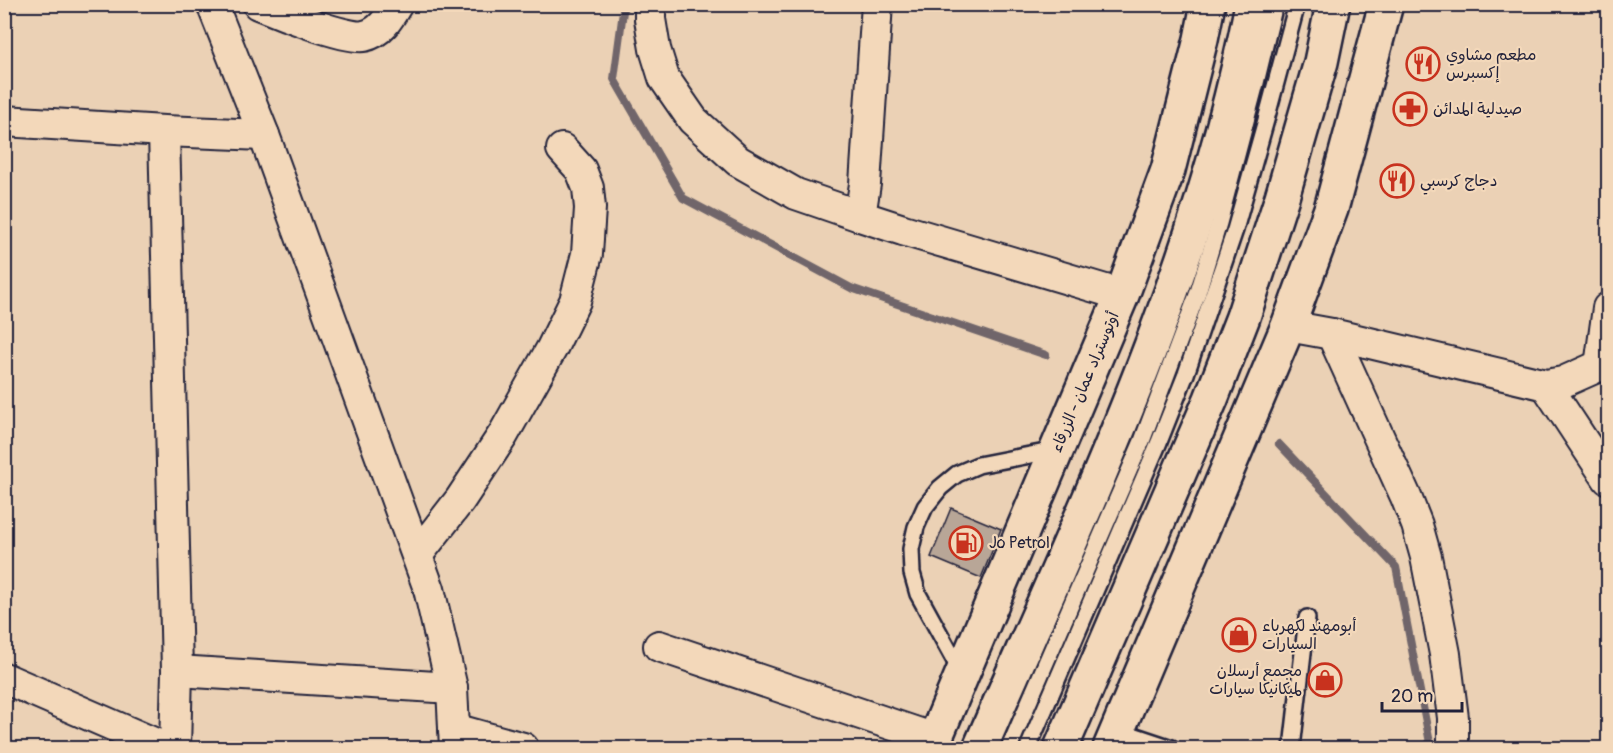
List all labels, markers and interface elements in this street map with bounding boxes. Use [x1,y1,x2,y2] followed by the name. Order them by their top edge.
[1446,45,1536,83] place label: مطعم مشاوي إكسبرس
[1405,46,1441,82] restaurant icon: مطعم مشاوي إكسبرس
[1392,91,1428,127] pharmacy icon: صيدلية المدائن
[1433,99,1522,119] place label: صيدلية المدائن
[1379,163,1415,199] restaurant icon: دجاج كرسبي
[1420,171,1497,195] place label: دجاج كرسبي
[1046,309,1124,455] street label: أوتوستراد عمان - الزرقاء
[948,525,984,561] fuel station icon: Jo Petrol
[989,533,1050,553] place label: Jo Petrol
[1262,616,1356,654] place label: أبومهند لكهرباء السيارات
[1221,617,1257,653] shop icon: أبومهند لكهرباء السيارات
[1209,661,1302,699] place label: مجمع أرسلان لميكانيكا سيارات
[1307,662,1343,698] shop icon: مجمع أرسلان لميكانيكا سيارات
[1382,675,1462,713] scale bar
[1391,685,1433,708] text: 20 m

